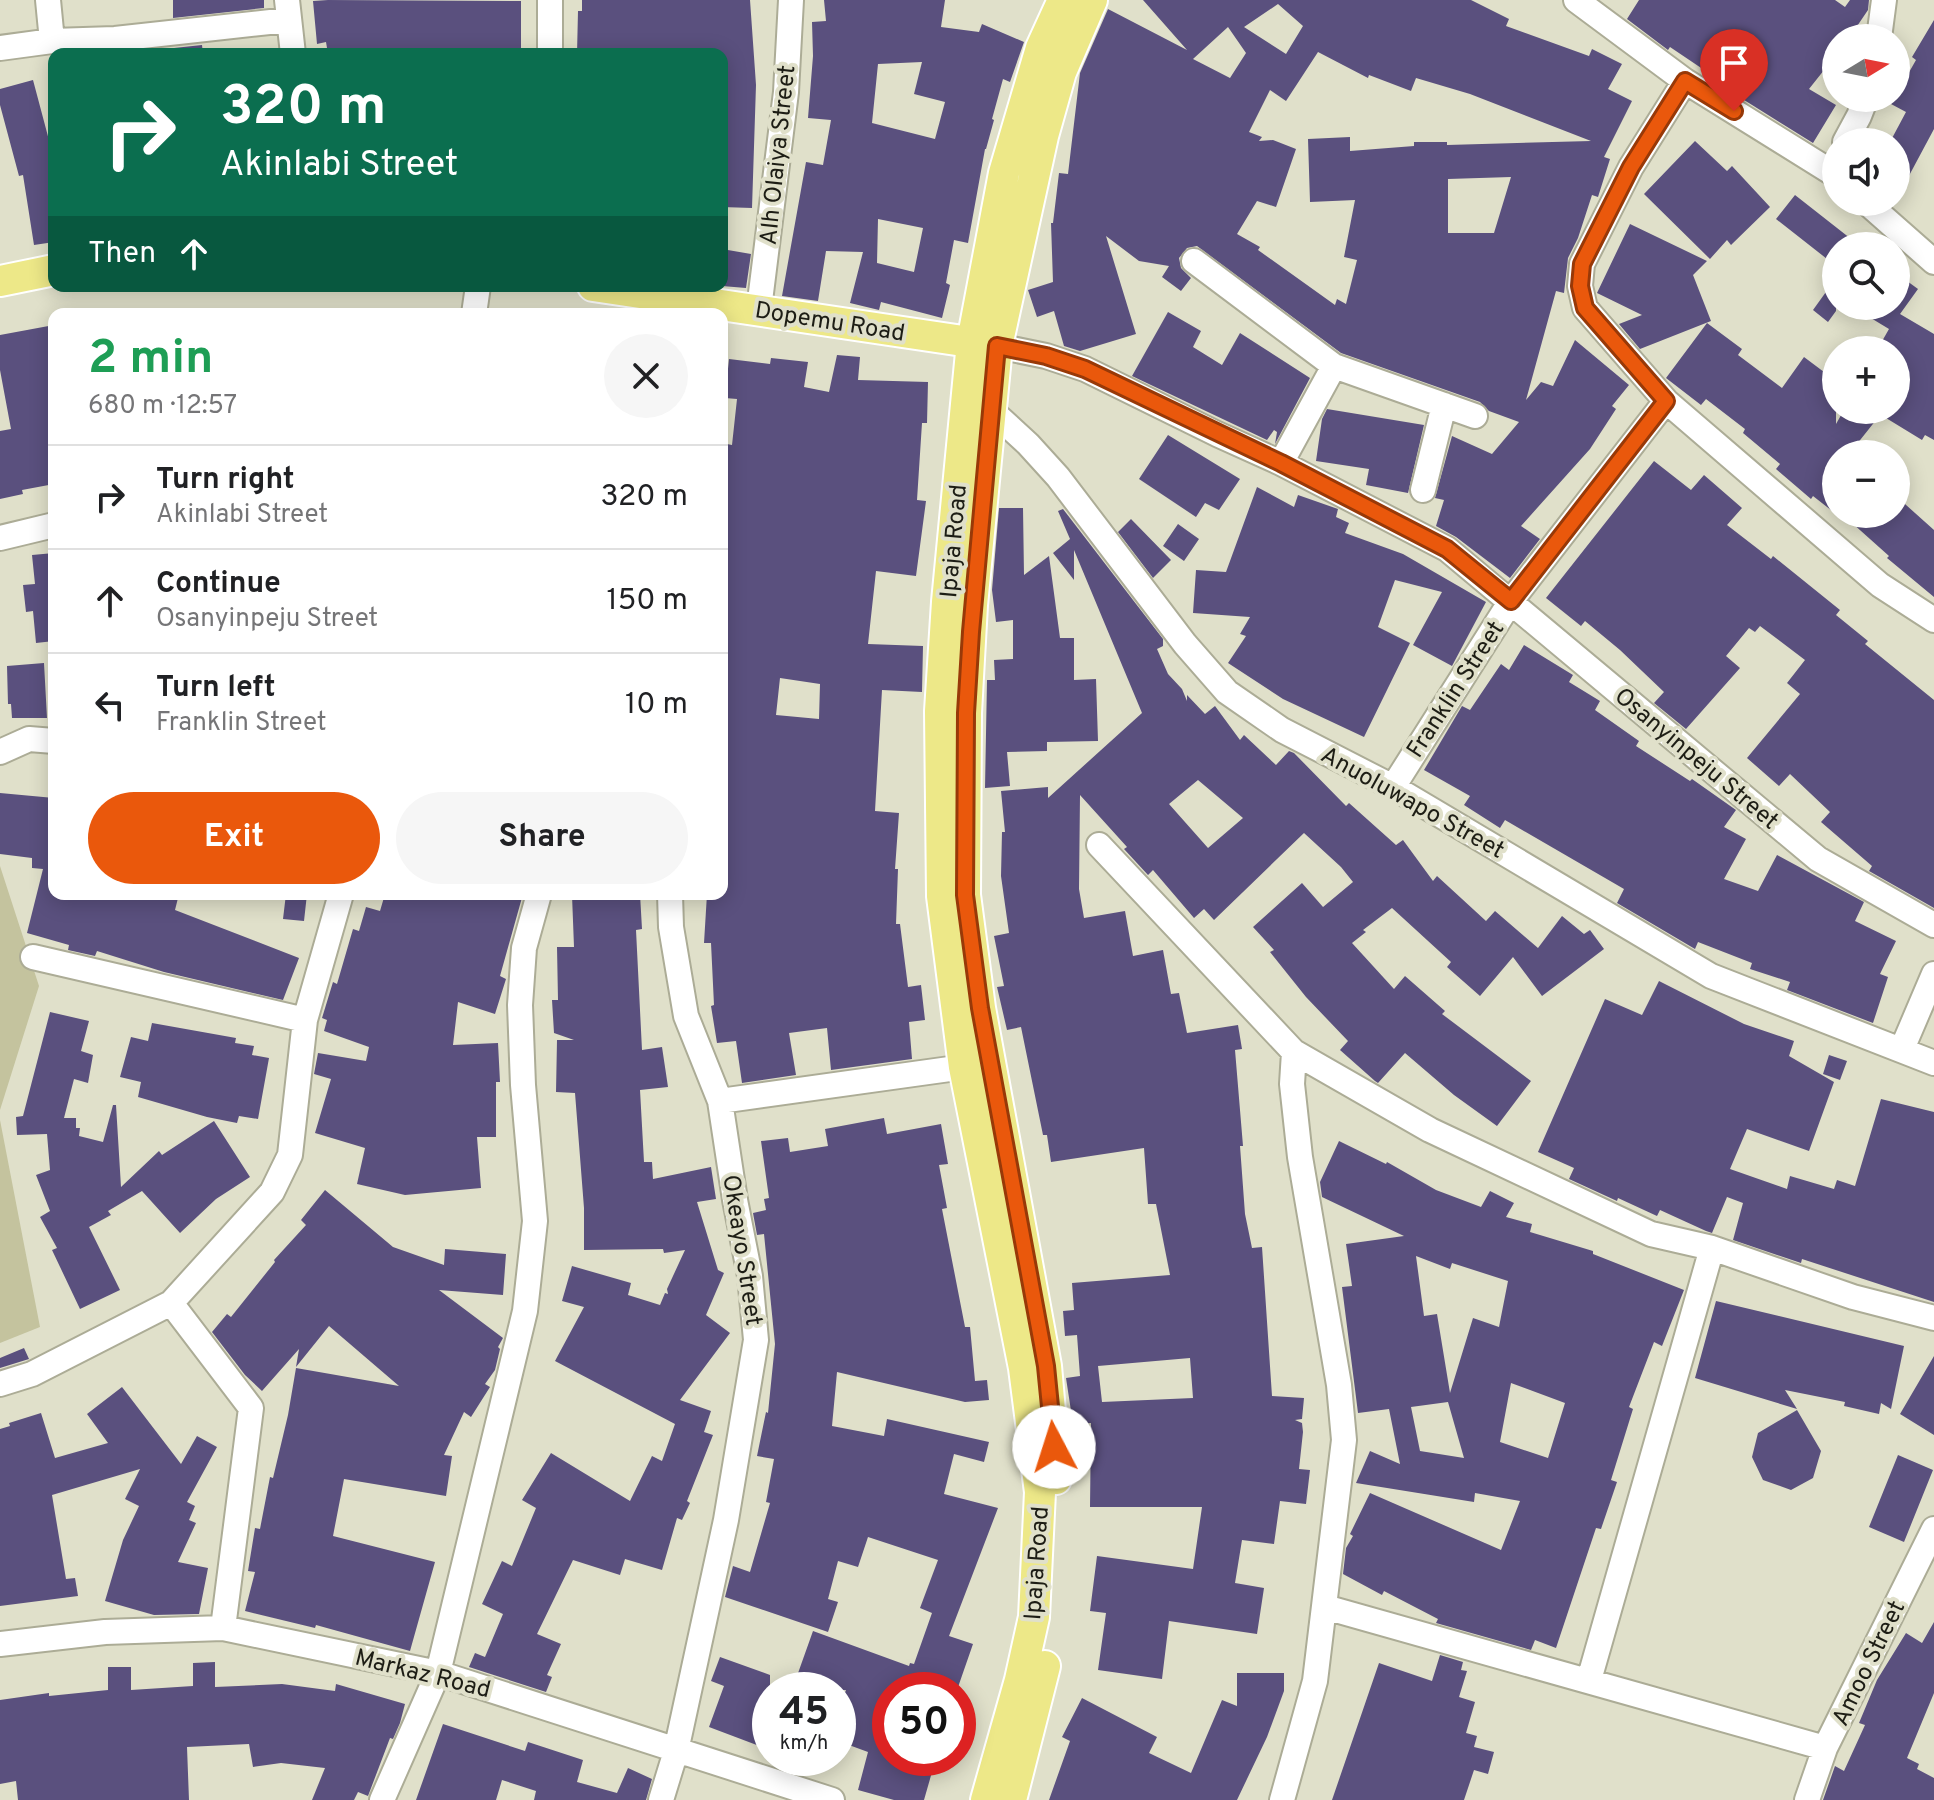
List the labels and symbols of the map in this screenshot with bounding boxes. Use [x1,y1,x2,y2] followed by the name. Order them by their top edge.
[1822,24,1910,112] north arrow
[1700,29,1768,111] pin
[755,64,803,247] street label: Alh Olaiya Street
[753,296,907,350] street label: Dopemu Road
[935,483,975,599] street label: Ipaja Road
[1401,616,1512,764] street label: Franklin Street
[1608,682,1784,837] street label: Osanyinpeju Street
[1315,741,1509,867] street label: Anuoluwapo Street
[714,1173,768,1328] street label: Okeayo Street
[1012,1405,1096,1489] position arrow
[1019,1505,1057,1621] street label: Ipaja Road
[1827,1596,1913,1732] street label: Amoo Street
[352,1644,493,1706] street label: Markaz Road
[872,1672,976,1776] speed limit sign: 50

